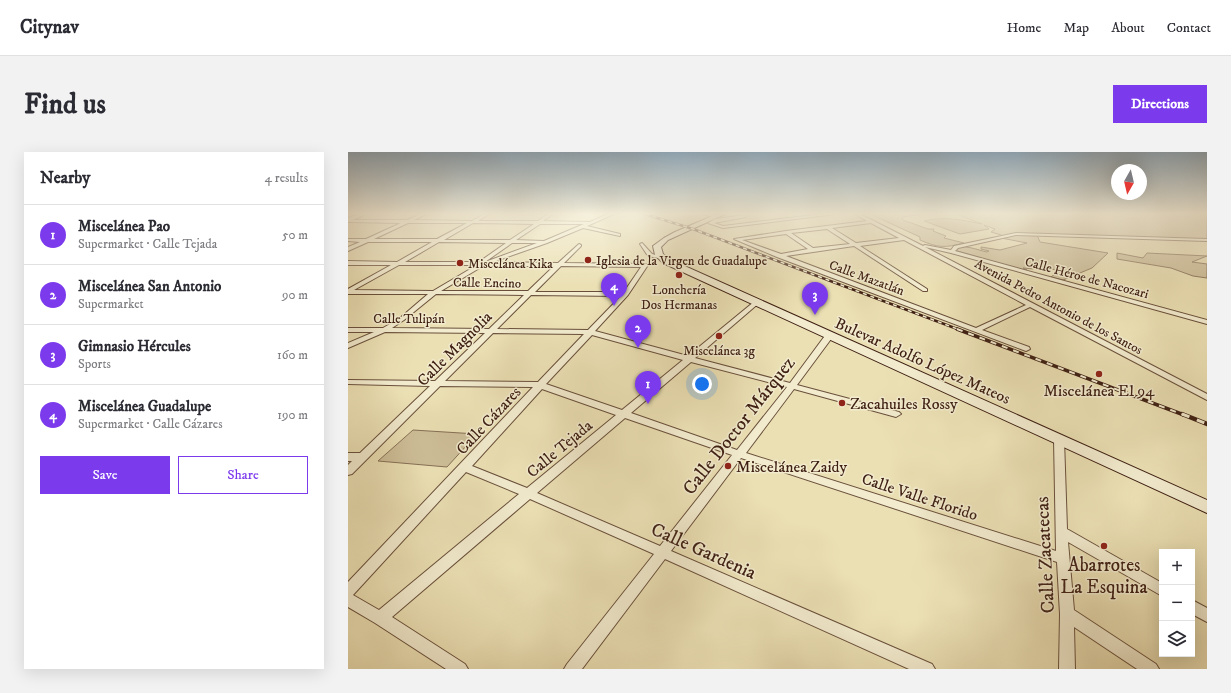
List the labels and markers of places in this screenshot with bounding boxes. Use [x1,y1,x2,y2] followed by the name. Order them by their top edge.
[596,253,767,269] place label: Iglesia de la Virgen de Guadalupe
[583,255,593,265] marker: Iglesia de la Virgen de Guadalupe
[468,256,553,272] place label: Miscelánea Kika
[455,258,465,268] marker: Miscelánea Kika
[674,270,684,280] marker: Lonchería Dos Hermanas
[601,273,627,306] pin: 4
[641,282,717,313] place label: Lonchería Dos Hermanas
[802,282,828,315] pin: 3
[625,315,651,348] pin: 2
[714,331,724,341] marker: Miscelánea 3g
[683,343,755,359] place label: Miscelánea 3g
[1094,369,1104,379] marker: Miscelánea El 94
[635,371,661,404] pin: 1
[1043,381,1155,401] place label: Miscelánea El 94
[850,394,958,414] place label: Zacahuiles Rossy
[837,398,847,408] marker: Zacahuiles Rossy
[736,457,847,477] place label: Miscelánea Zaidy
[723,461,733,471] marker: Miscelánea Zaidy
[1099,541,1109,551] marker: Abarrotes La Esquina
[1060,554,1148,600] place label: Abarrotes La Esquina

